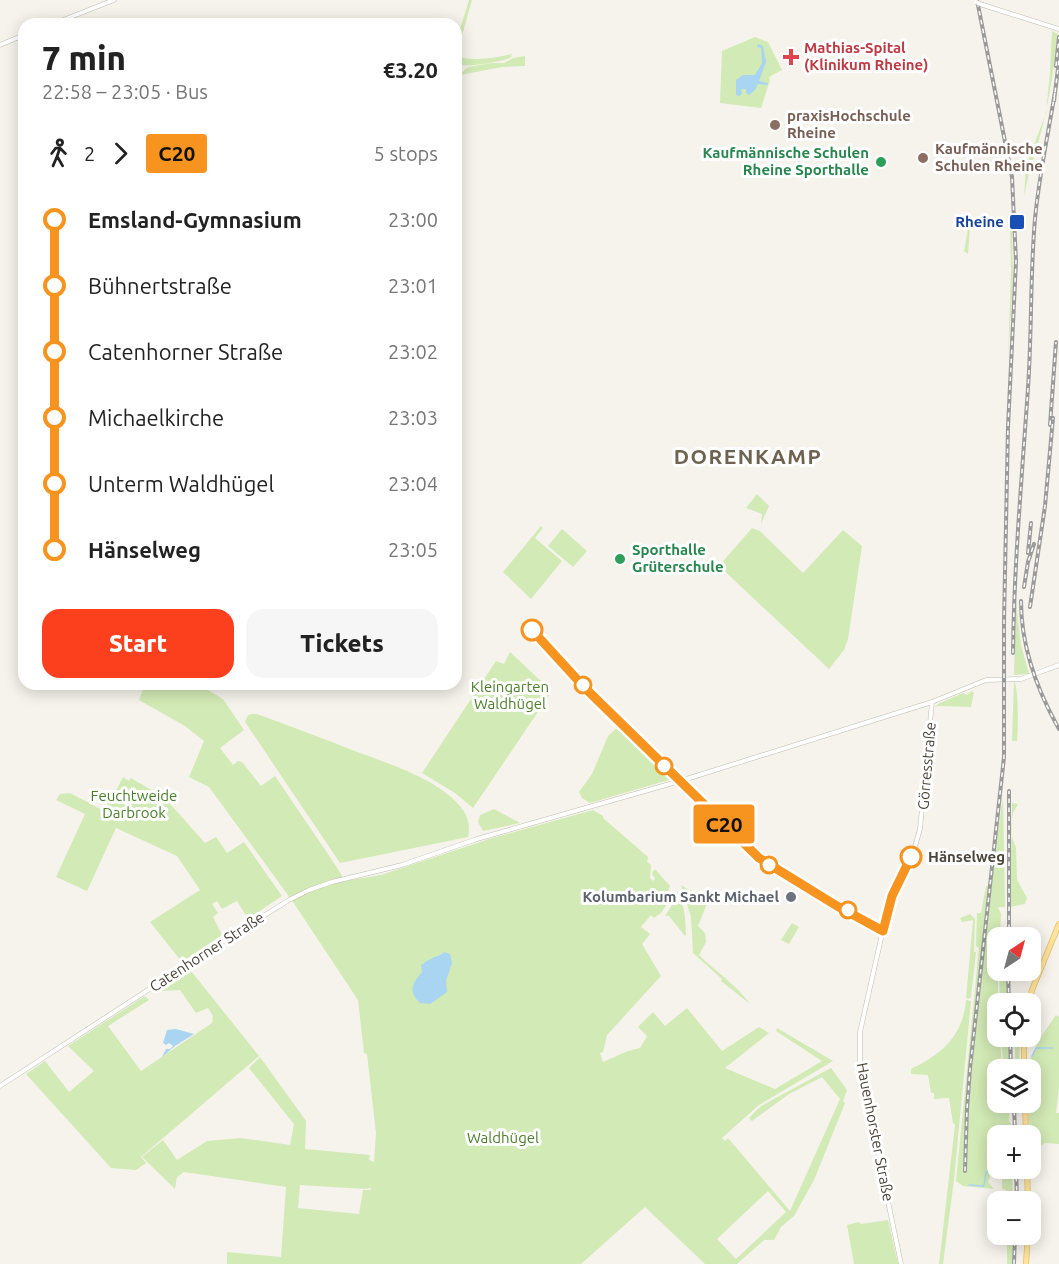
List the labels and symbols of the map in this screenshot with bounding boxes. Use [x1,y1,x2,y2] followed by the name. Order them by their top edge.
[804,39,928,73] place label: Mathias-Spital (Klinikum Rheine)
[782,48,800,66] marker: Mathias-Spital (Klinikum Rheine)
[787,107,911,141] place label: praxisHochschule Rheine
[768,118,782,132] marker: praxisHochschule Rheine
[935,140,1043,174] place label: Kaufmännische Schulen Rheine
[702,144,869,178] place label: Kaufmännische Schulen Rheine Sporthalle
[916,151,930,165] marker: Kaufmännische Schulen Rheine
[874,155,888,169] marker: Kaufmännische Schulen Rheine Sporthalle
[955,213,1004,230] place label: Rheine
[1008,213,1026,231] marker: Rheine
[674,444,822,468] district label: DORENKAMP
[632,541,724,575] place label: Sporthalle Grüterschule
[613,552,627,566] marker: Sporthalle Grüterschule
[521,619,543,641] unlabelled marker
[574,676,592,694] unlabelled marker
[471,678,549,712] park label: Kleingarten Waldhügel
[914,721,939,811] street label: Görresstraße
[655,757,673,775] unlabelled marker
[91,787,177,821] park label: Feuchtweide Darbrook
[690,804,758,844] line badge: C20
[900,846,922,868] marker: Hänselweg
[928,848,1005,865] place label: Hänselweg
[760,856,778,874] unlabelled marker
[583,888,779,905] place label: Kolumbarium Sankt Michael
[784,890,798,904] marker: Kolumbarium Sankt Michael
[839,901,857,919] unlabelled marker
[146,908,267,995] street label: Catenhorner Straße
[987,927,1041,981] north arrow
[854,1061,897,1203] street label: Hauenhorster Straße
[467,1129,539,1146] park label: Waldhügel

